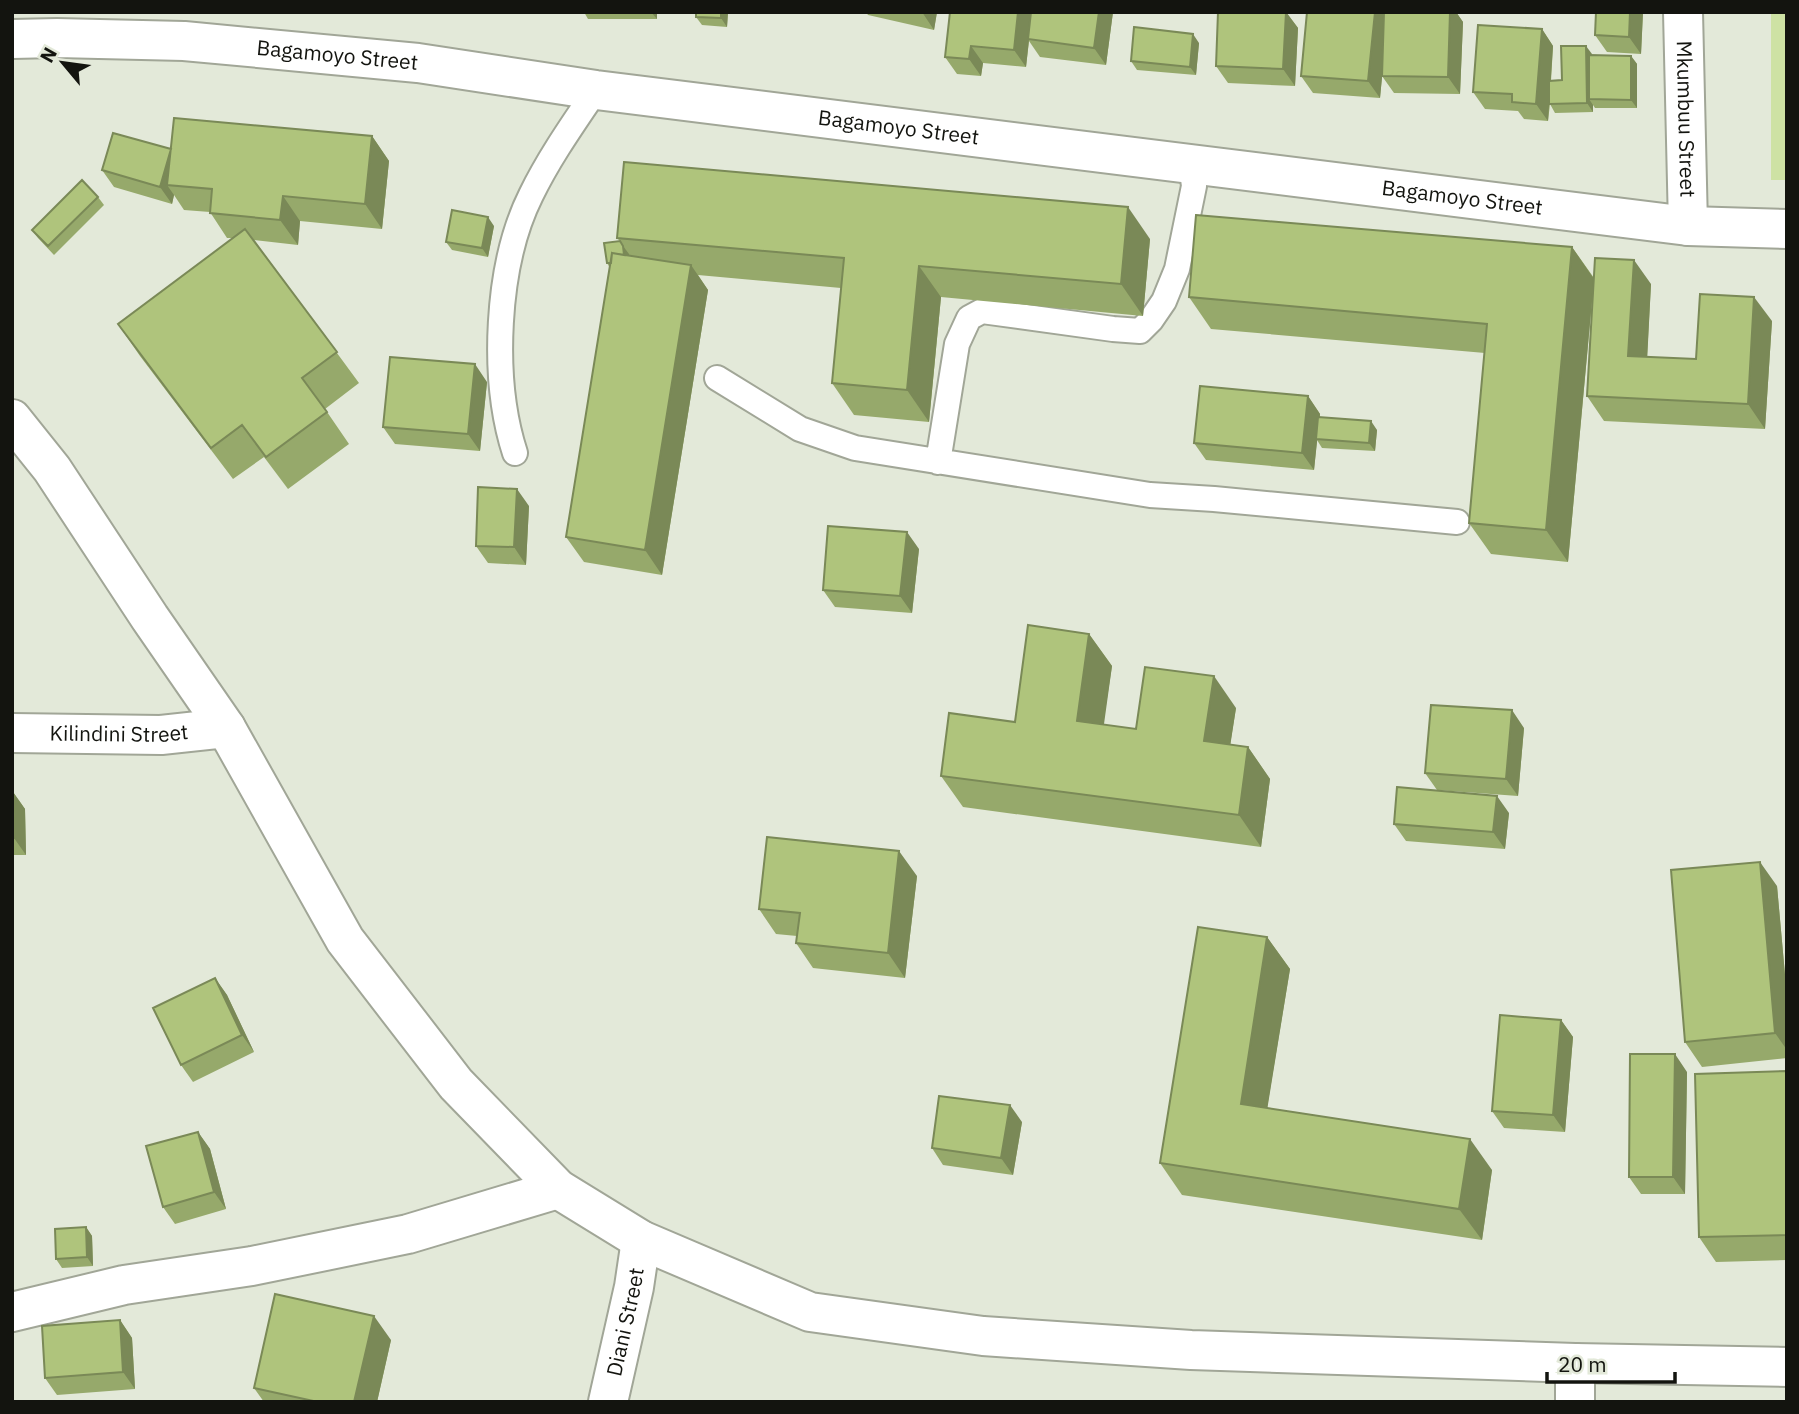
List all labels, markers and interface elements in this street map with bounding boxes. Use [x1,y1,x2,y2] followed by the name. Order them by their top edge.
[28,28,98,98] north arrow
[255,33,419,76] street label: Bagamoyo Street
[1671,40,1702,198] street label: Mkumbuu Street
[34,43,62,67] text: N
[817,103,981,151] street label: Bagamoyo Street
[1380,173,1544,221] street label: Bagamoyo Street
[49,717,190,748] street label: Kilindini Street
[599,1266,650,1379] street label: Diani Street
[1547,1340,1675,1384] scale bar
[1558,1350,1607,1378] text: 20 m

